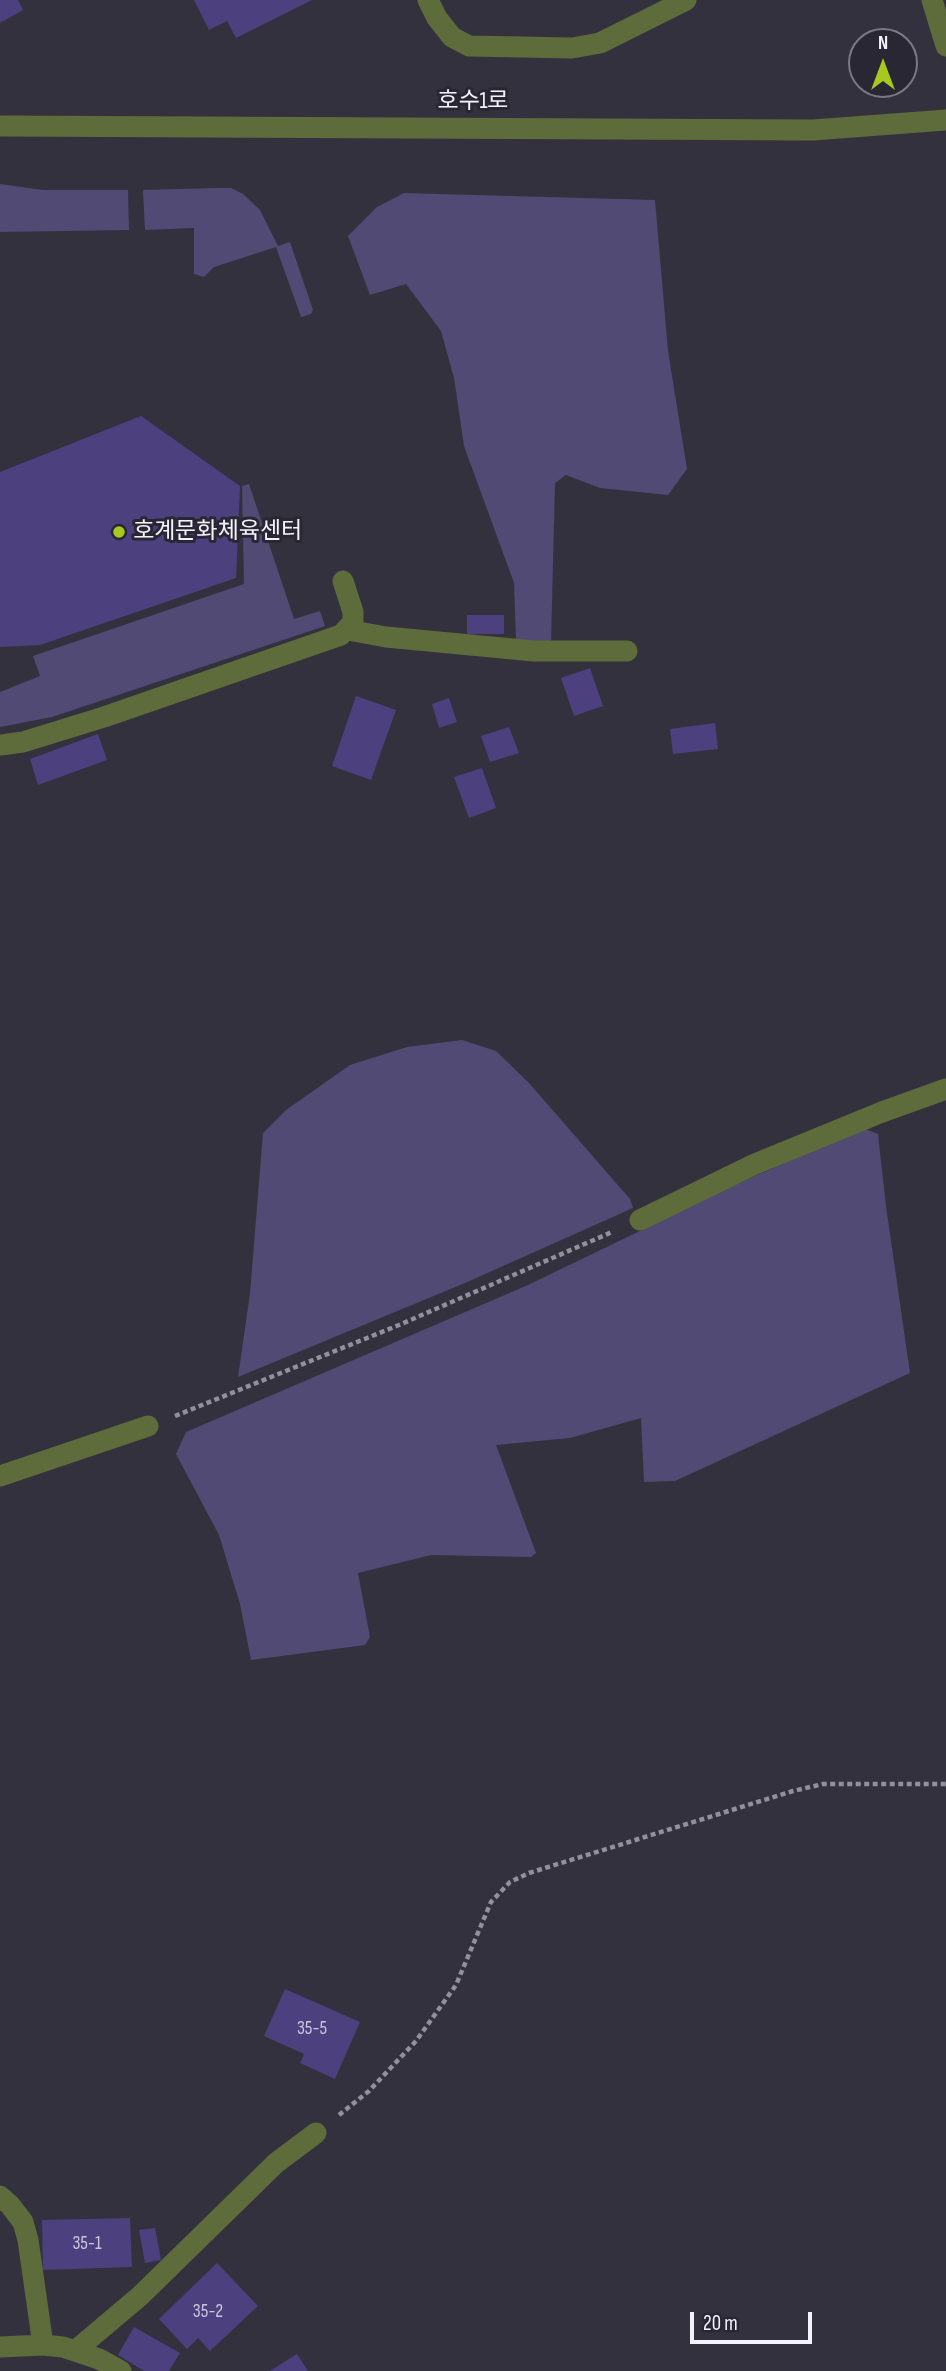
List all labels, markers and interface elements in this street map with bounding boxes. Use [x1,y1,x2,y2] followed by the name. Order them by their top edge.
[848,28,918,98] north arrow
[878,32,888,55] text: N
[437,88,509,116] street label: 호수1로
[133,518,302,546] place label: 호계문화체육센터
[111,524,127,540] marker: 호계문화체육센터
[297,2018,327,2040] house number: 35-5
[72,2233,102,2255] house number: 35-1
[694,2298,816,2342] scale bar
[193,2301,223,2323] house number: 35-2
[703,2311,738,2336] text: 20 m

